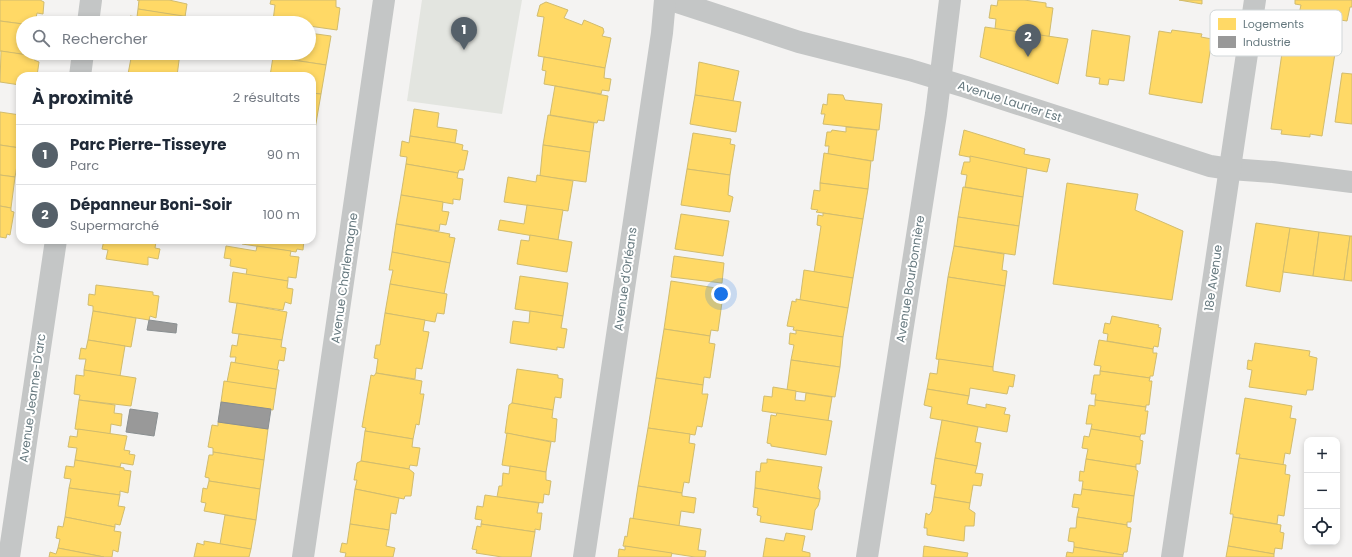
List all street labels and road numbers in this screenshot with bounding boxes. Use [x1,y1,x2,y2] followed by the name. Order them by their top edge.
[956,76,1064,126] street label: Avenue Laurier Est
[326,212,362,344] street label: Avenue Charlemagne
[892,214,928,344] street label: Avenue Bourbonnière
[609,226,641,332] street label: Avenue d'Orléans
[1200,244,1226,312] street label: 18e Avenue
[15,333,49,463] street label: Avenue Jeanne-D'arc

